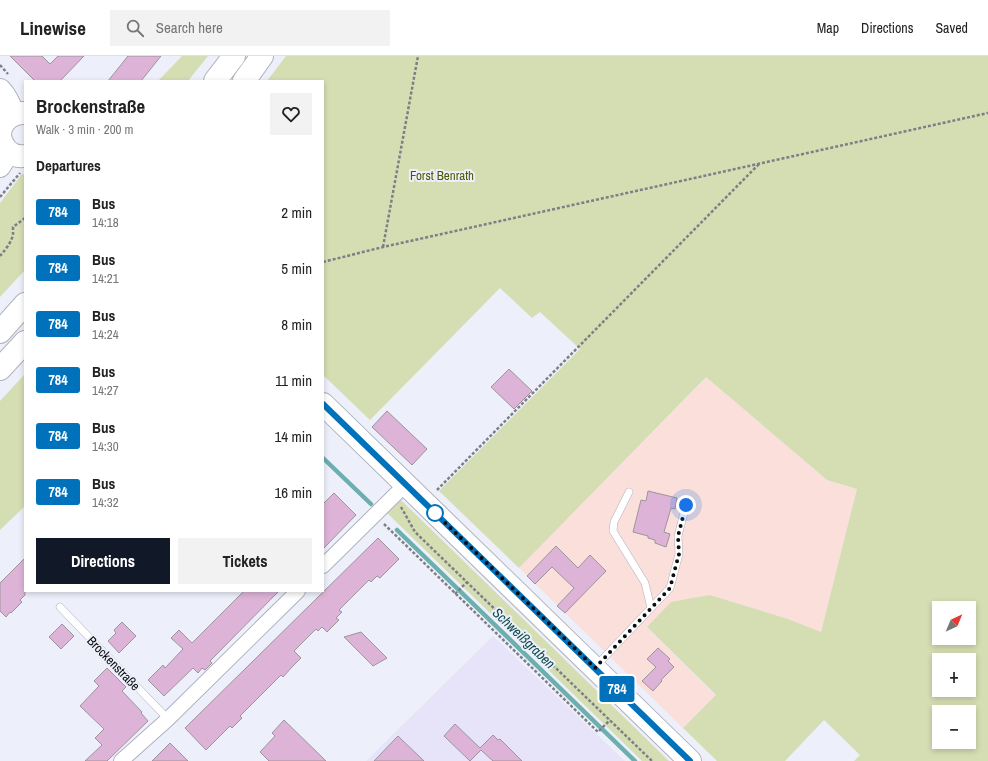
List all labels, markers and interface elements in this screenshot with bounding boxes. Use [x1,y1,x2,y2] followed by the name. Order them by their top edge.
[110,10,390,46] search box
[20,15,86,41] text: Linewise
[124,17,146,39] icon: search
[156,17,223,38] text: Search here
[817,19,839,37] text: Map
[861,19,913,37] text: Directions
[935,19,968,37] text: Saved
[36,93,145,119] text: Brockenstraße
[270,93,312,135] button: heart
[36,121,133,138] text: Walk · 3 min · 200 m
[36,155,101,176] text: Departures
[410,167,474,184] park label: Forst Benrath
[92,193,115,214] text: Bus
[281,202,312,223] text: 2 min
[48,203,68,221] text: 784
[92,214,119,231] text: 14:18
[92,249,115,270] text: Bus
[281,258,312,279] text: 5 min
[48,259,68,277] text: 784
[92,270,119,287] text: 14:21
[92,305,115,326] text: Bus
[281,314,312,335] text: 8 min
[48,315,68,333] text: 784
[92,326,119,343] text: 14:24
[92,361,115,382] text: Bus
[275,370,312,391] text: 11 min
[48,371,68,389] text: 784
[92,382,119,399] text: 14:27
[92,417,115,438] text: Bus
[274,426,312,447] text: 14 min
[48,427,68,445] text: 784
[92,438,119,455] text: 14:30
[92,473,115,494] text: Bus
[274,482,312,503] text: 16 min
[48,483,68,501] text: 784
[92,494,119,511] text: 14:32
[676,495,696,515] your location
[426,504,444,522] unlabelled marker
[36,538,170,584] button: Directions
[178,538,312,584] button: Tickets
[932,601,976,645] north arrow
[932,601,976,749] map controls
[489,604,559,672] water label: Schweißgraben
[83,633,144,694] street label: Brockenstraße
[932,653,976,697] button: +
[594,676,640,702] line badge: 784
[607,680,627,698] text: 784
[932,705,976,749] button: −

